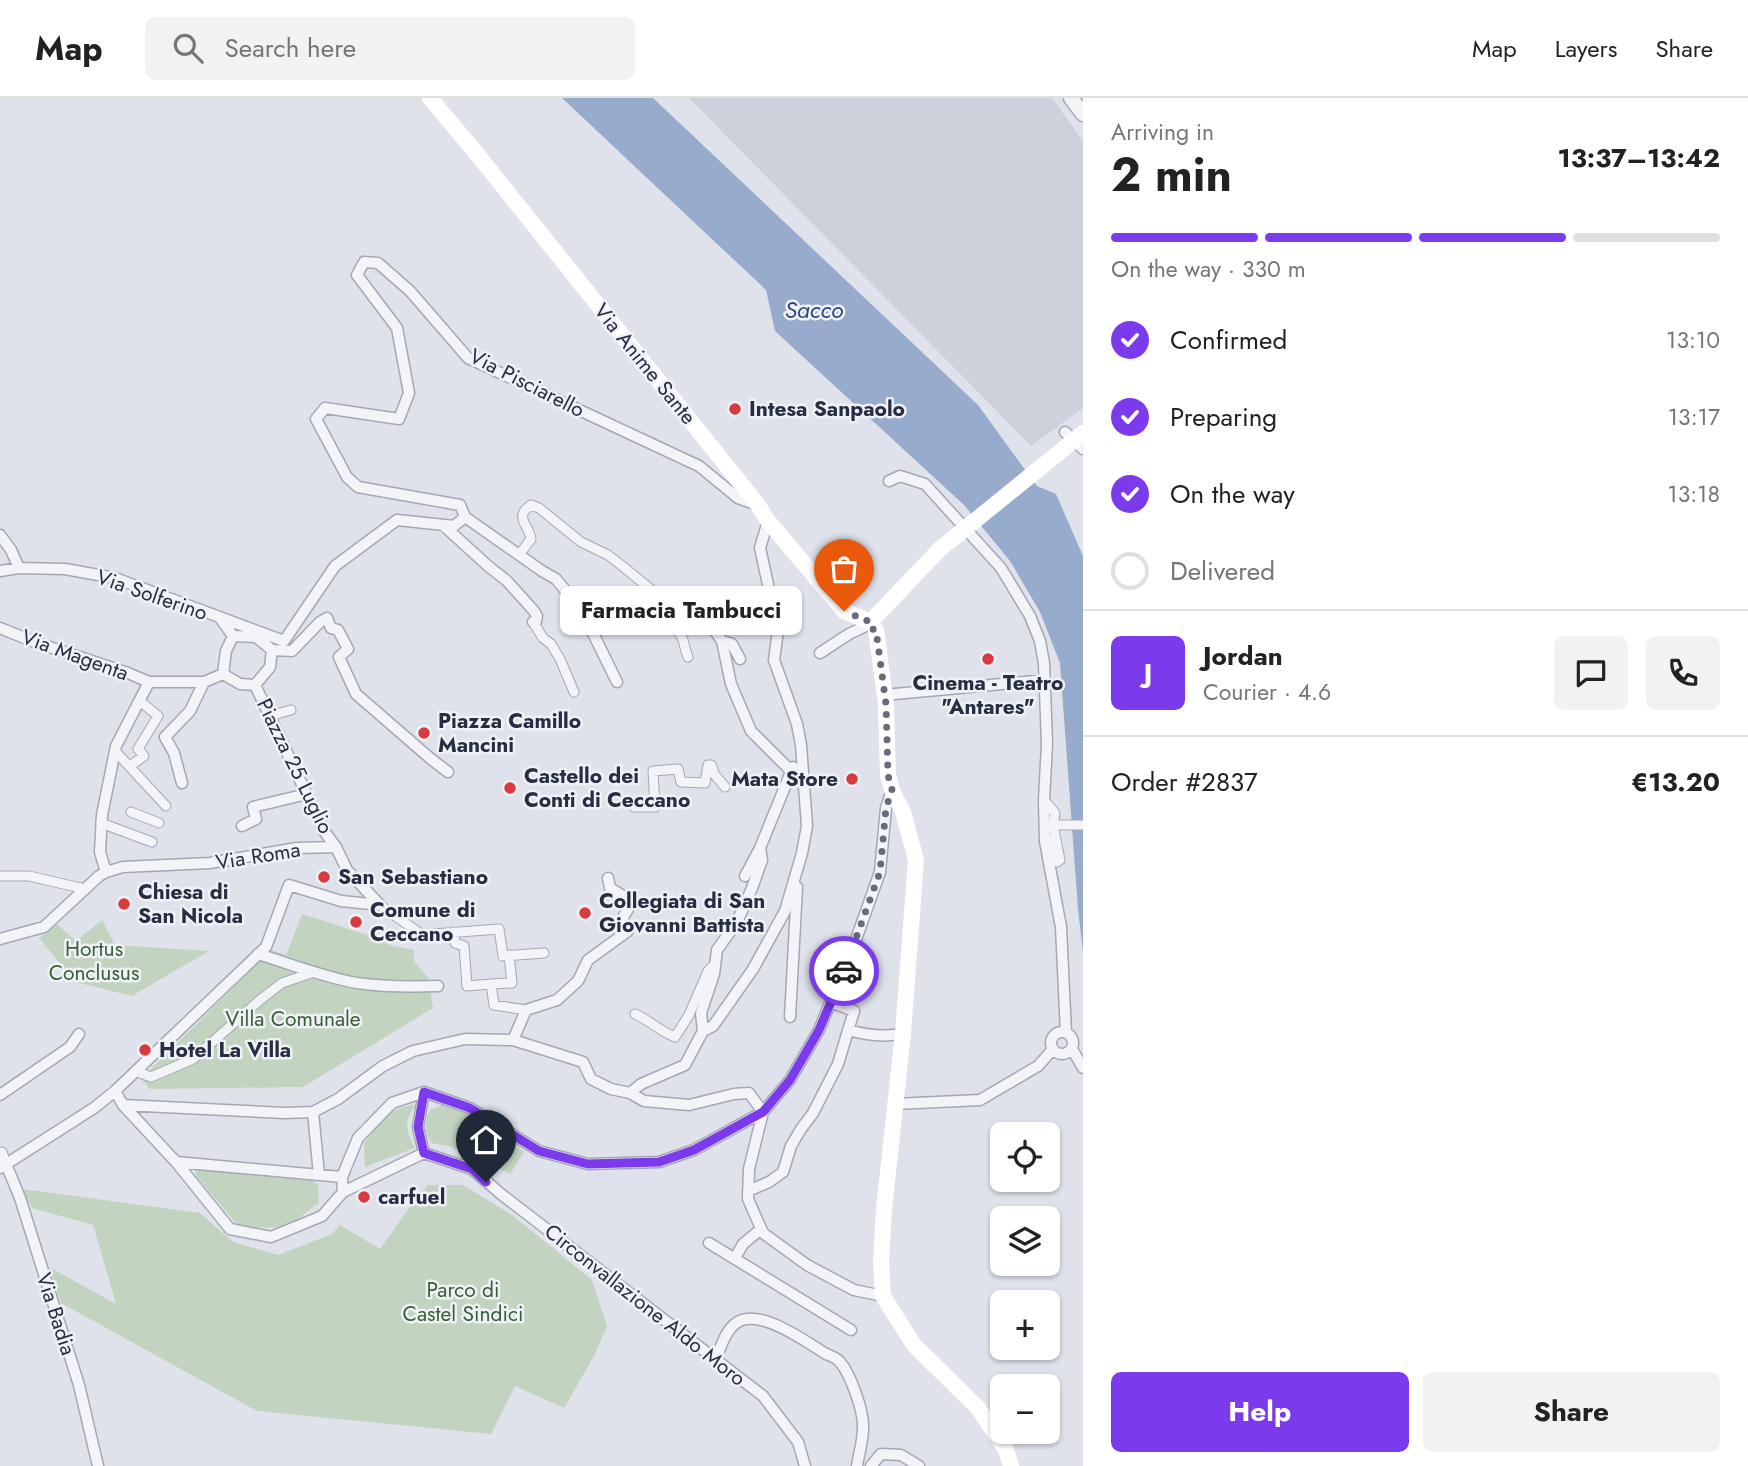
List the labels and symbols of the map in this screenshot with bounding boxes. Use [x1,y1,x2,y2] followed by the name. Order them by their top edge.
[785,293,844,327] water label: Sacco
[587,297,703,431] street label: Via Anime Sante
[464,341,590,425] street label: Via Pisciarello
[749,394,905,424] place label: Intesa Sanpaolo
[727,401,743,417] marker: Intesa Sanpaolo
[814,539,874,611] pin
[93,562,211,628] street label: Via Solferino
[560,587,802,636] callout: Farmacia Tambucci
[17,622,133,688] street label: Via Magenta
[980,651,996,667] marker: Cinema - Teatro "Antares"
[913,668,1063,722] place label: Cinema - Teatro "Antares"
[249,693,341,839] street label: Piazza 25 Luglio
[438,706,581,760] place label: Piazza Camillo Mancini
[416,725,432,741] marker: Piazza Camillo Mancini
[524,761,690,815] place label: Castello dei Conti di Ceccano
[731,764,838,794] place label: Mata Store
[844,771,860,787] marker: Mata Store
[502,780,518,796] marker: Castello dei Conti di Ceccano
[213,835,303,877] street label: Via Roma
[338,862,488,892] place label: San Sebastiano
[316,869,332,885] marker: San Sebastiano
[138,877,243,931] place label: Chiesa di San Nicola
[599,886,765,940] place label: Collegiata di San Giovanni Battista
[370,895,476,949] place label: Comune di Ceccano
[116,896,132,912] marker: Chiesa di San Nicola
[577,905,593,921] marker: Collegiata di San Giovanni Battista
[348,914,364,930] marker: Comune di Ceccano
[49,934,139,988] park label: Hortus Conclusus
[809,936,879,1006] courier
[225,1004,361,1034] park label: Villa Comunale
[159,1035,291,1065] place label: Hotel La Villa
[137,1042,153,1058] marker: Hotel La Villa
[456,1110,516,1182] pin
[378,1182,445,1212] place label: carfuel
[356,1189,372,1205] marker: carfuel
[538,1217,752,1393] street label: Circonvallazione Aldo Moro
[29,1269,83,1359] street label: Via Badia
[403,1275,523,1329] park label: Parco di Castel Sindici

